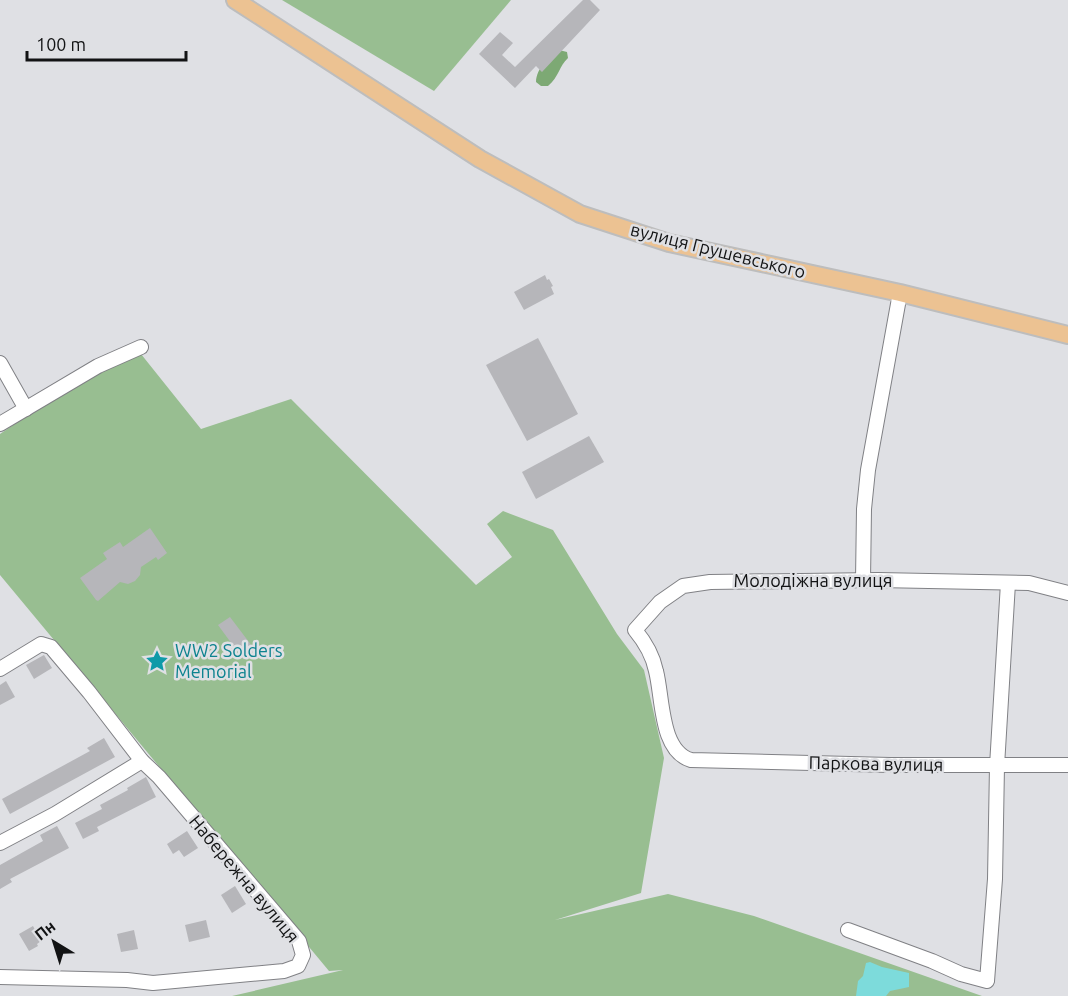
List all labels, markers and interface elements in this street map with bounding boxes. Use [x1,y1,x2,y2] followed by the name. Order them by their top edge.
[27,24,186,62] scale bar
[36,34,86,54] text: 100 m
[629,219,808,281] street label: вулиця Грушевського
[733,570,893,590] street label: Молодіжна вулиця
[175,640,283,681] place label: WW2 Solders Memorial
[144,648,170,674] place icon: WW2 Solders Memorial
[809,752,943,774] street label: Паркова вулиця
[186,811,304,946] street label: Набережна вулиця
[24,912,84,972] north arrow
[31,917,59,944] text: Пн

